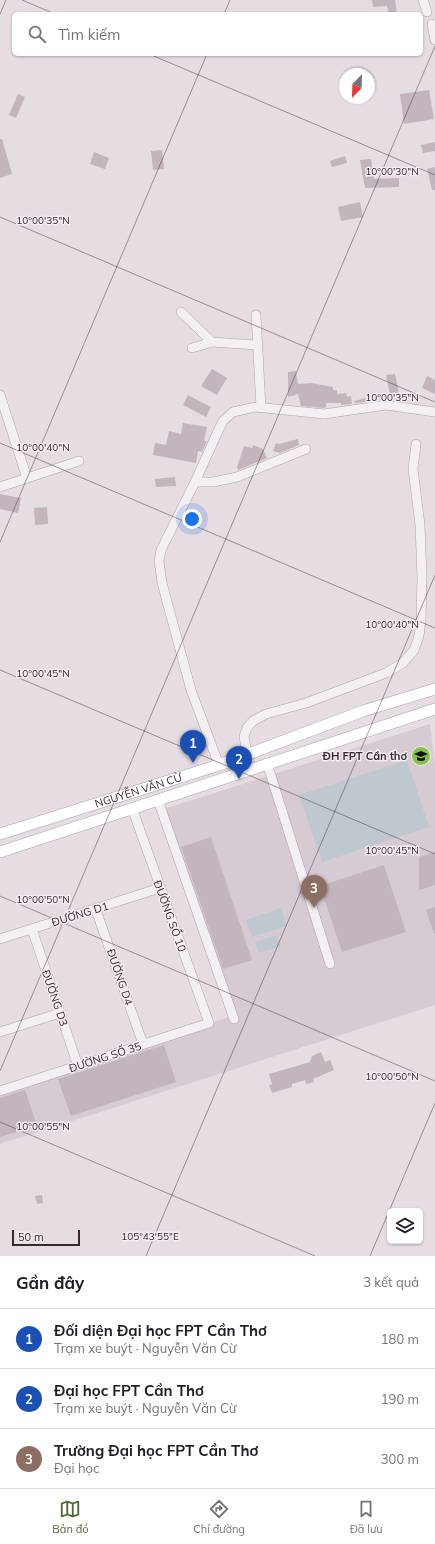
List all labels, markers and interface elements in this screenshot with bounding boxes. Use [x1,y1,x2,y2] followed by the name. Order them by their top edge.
[12,12,423,56] search box
[26,23,48,45] icon: search
[58,25,120,44] text: Tìm kiếm
[339,68,375,104] north arrow
[365,165,419,178] text: 10°00'30"N
[16,214,70,227] text: 10°00'35"N
[365,391,419,404] text: 10°00'35"N
[16,441,70,454] text: 10°00'40"N
[182,509,202,529] your location
[365,618,419,631] text: 10°00'40"N
[16,667,70,680] text: 10°00'45"N
[180,730,206,763] pin: 1
[410,745,432,767] school or university icon: ĐH FPT Cần thơ
[226,746,252,779] pin: 2
[322,749,407,763] place label: ĐH FPT Cần thơ
[93,770,184,811] street label: NGUYỄN VĂN CỪ
[365,844,419,857] text: 10°00'45"N
[301,875,327,908] pin: 3
[151,878,191,954] street label: ĐƯỜNG SỐ 10
[16,893,70,906] text: 10°00'50"N
[50,899,110,929] street label: ĐƯỜNG D1
[104,947,136,1007] street label: ĐƯỜNG D4
[39,968,71,1028] street label: ĐƯỜNG D3
[67,1038,143,1075] street label: ĐƯỜNG SỐ 35
[365,1070,419,1083] text: 10°00'50"N
[16,1120,70,1133] text: 10°00'55"N
[387,1208,423,1244] map controls
[387,1208,423,1244] button: layers
[12,1228,80,1247] scale bar
[18,1230,44,1244] text: 50 m
[121,1230,179,1243] text: 105°43'55"E
[16,1272,84,1293] text: Gần đây
[363,1274,419,1290] text: 3 kết quả
[54,1321,267,1340] text: Đối diện Đại học FPT Cần Thơ
[25,1331,33,1347] text: 1
[381,1331,419,1347] text: 180 m
[54,1340,236,1356] text: Trạm xe buýt · Nguyễn Văn Cừ
[54,1381,204,1400] text: Đại học FPT Cần Thơ
[25,1391,33,1407] text: 2
[381,1391,419,1407] text: 190 m
[54,1400,236,1416] text: Trạm xe buýt · Nguyễn Văn Cừ
[54,1441,258,1460] text: Trường Đại học FPT Cần Thơ
[25,1451,33,1467] text: 3
[381,1451,419,1467] text: 300 m
[54,1460,99,1476] text: Đại học
[52,1498,89,1536] tab: Bản đồ
[193,1498,245,1536] tab: Chỉ đường
[350,1498,383,1536] tab: Đã lưu

